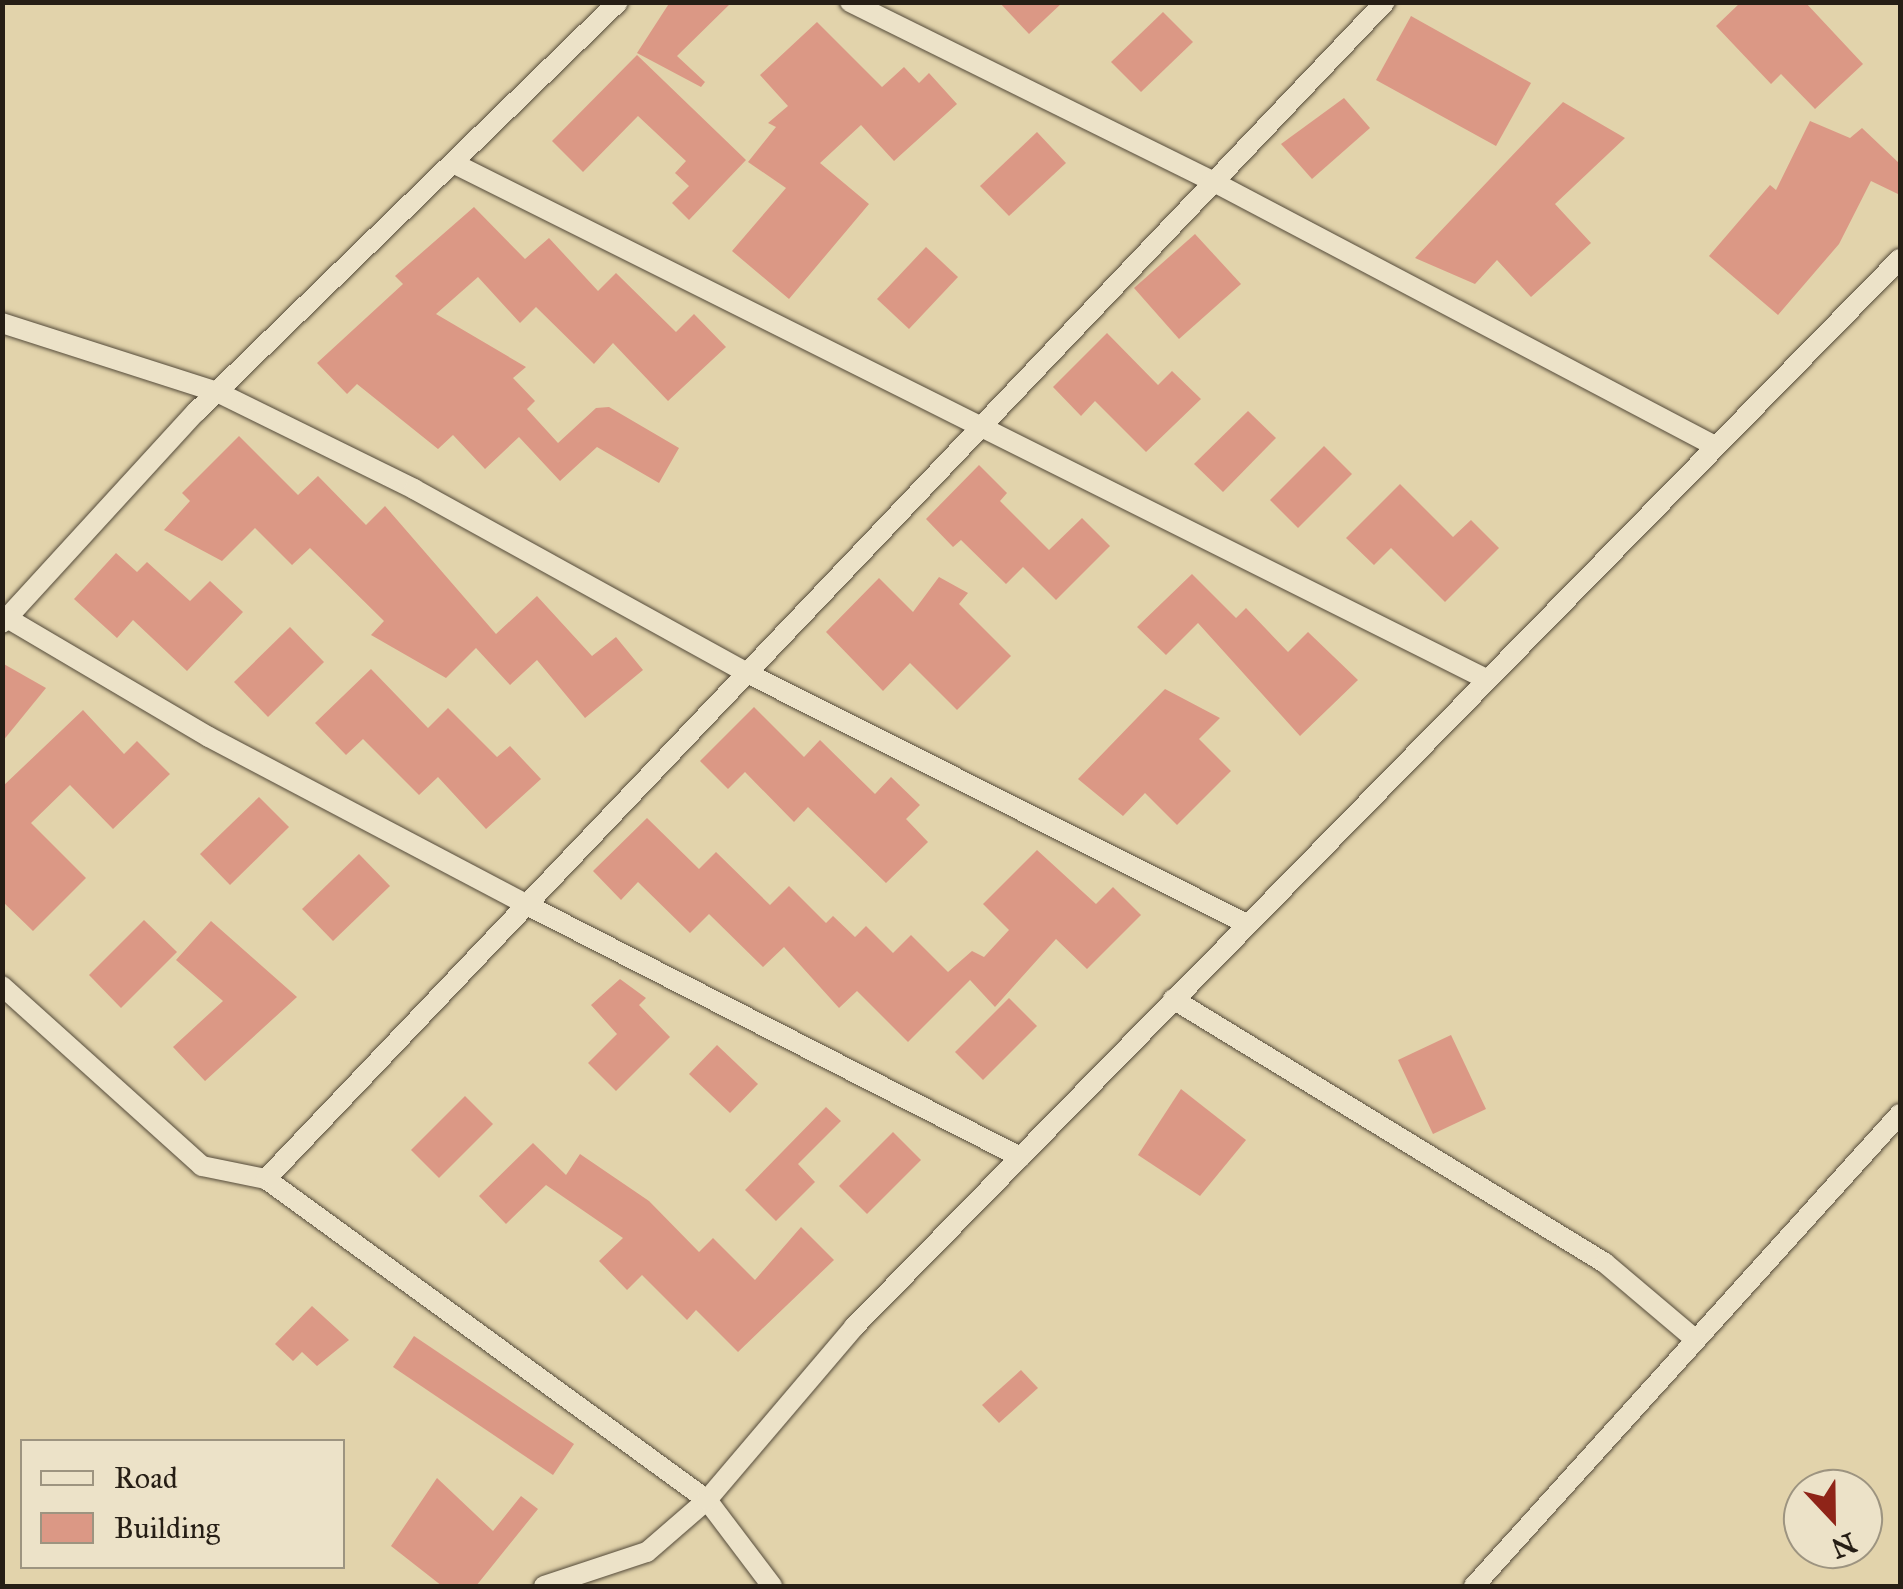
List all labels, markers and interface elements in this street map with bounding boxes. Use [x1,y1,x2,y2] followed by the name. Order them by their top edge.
[20,1439,345,1569] legend
[114,1460,178,1496] text: Road
[1783,1469,1883,1569] north arrow
[114,1510,220,1546] text: Building
[1826,1525,1861,1566] text: N

